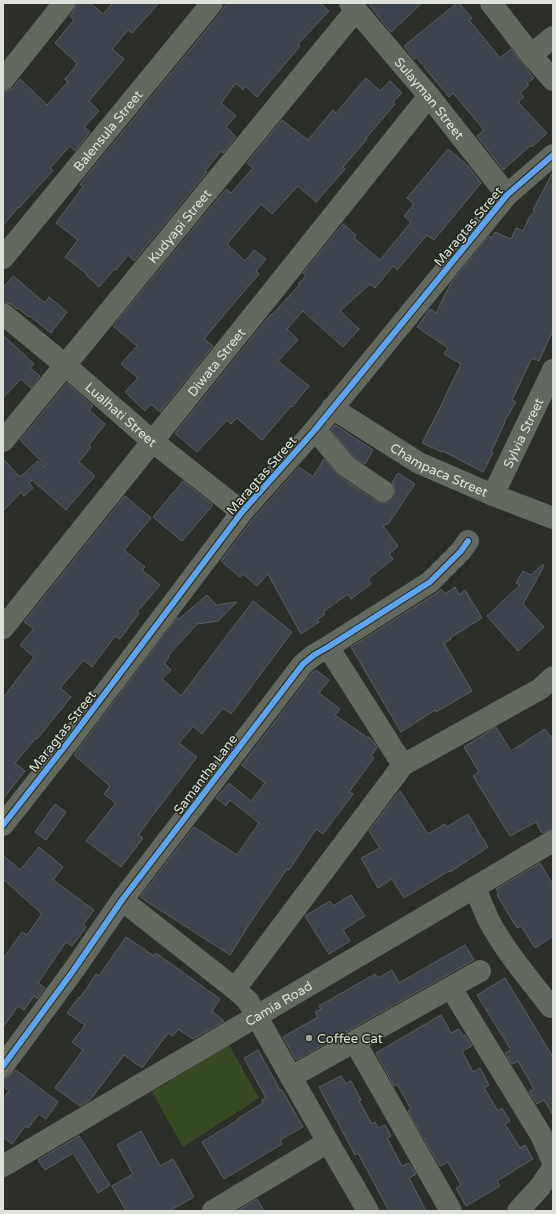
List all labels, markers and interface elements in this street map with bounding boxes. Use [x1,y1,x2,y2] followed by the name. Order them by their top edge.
[391,54,467,143] street label: Sulayman Street
[70,87,146,175] street label: Balensula Street
[431,183,507,270] street label: Maragtas Street
[145,186,215,267] street label: Kudyapi Street
[185,325,249,400] street label: Diwata Street
[82,379,160,451] street label: Lualhati Street
[500,396,547,471] street label: Sylvia Street
[223,433,300,518] street label: Maragtas Street
[387,440,490,501] street label: Champaca Street
[26,688,100,776] street label: Maragtas Street
[171,731,241,818] street label: Samantha Lane
[243,978,315,1030] street label: Camia Road
[317,1031,383,1047] place label: Coffee Cat
[304,1033,314,1043] marker: Coffee Cat

